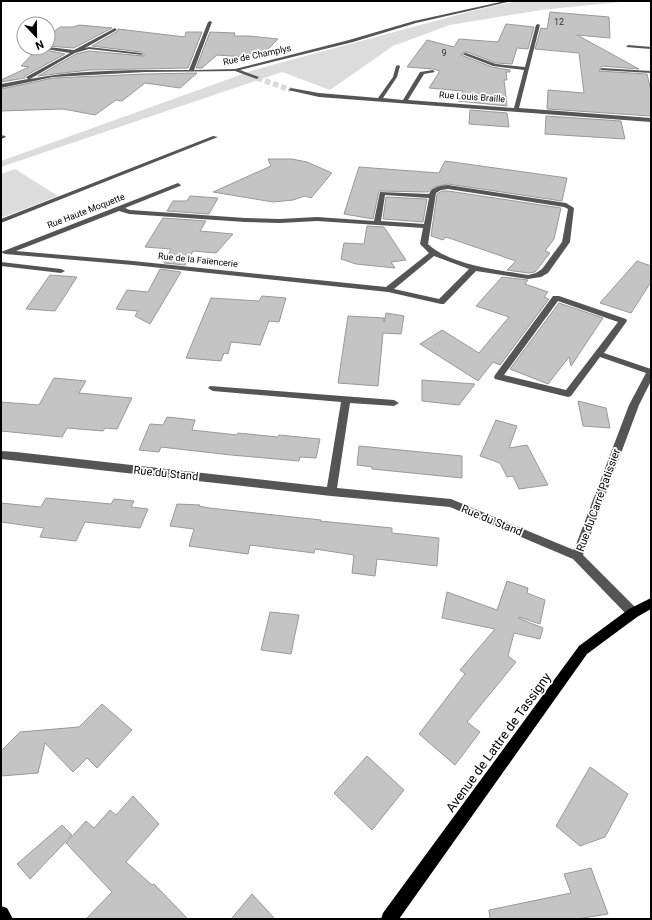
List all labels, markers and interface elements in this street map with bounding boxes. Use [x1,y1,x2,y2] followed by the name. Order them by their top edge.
[16,16,56,56] north arrow
[554,17,564,27] house number: 12
[33,37,46,52] text: N
[222,43,292,67] street label: Rue de Champlys
[441,48,447,58] house number: 9
[439,90,506,104] street label: Rue Louis Braille
[46,192,126,230] street label: Rue Haute Moquette
[158,251,239,269] street label: Rue de la Faïencerie
[574,447,623,553] street label: Rue du Carré Patissier
[133,464,199,483] street label: Rue du Stand
[459,502,524,539] street label: Rue du Stand
[443,670,554,815] street label: Avenue de Lattre de Tassigny

